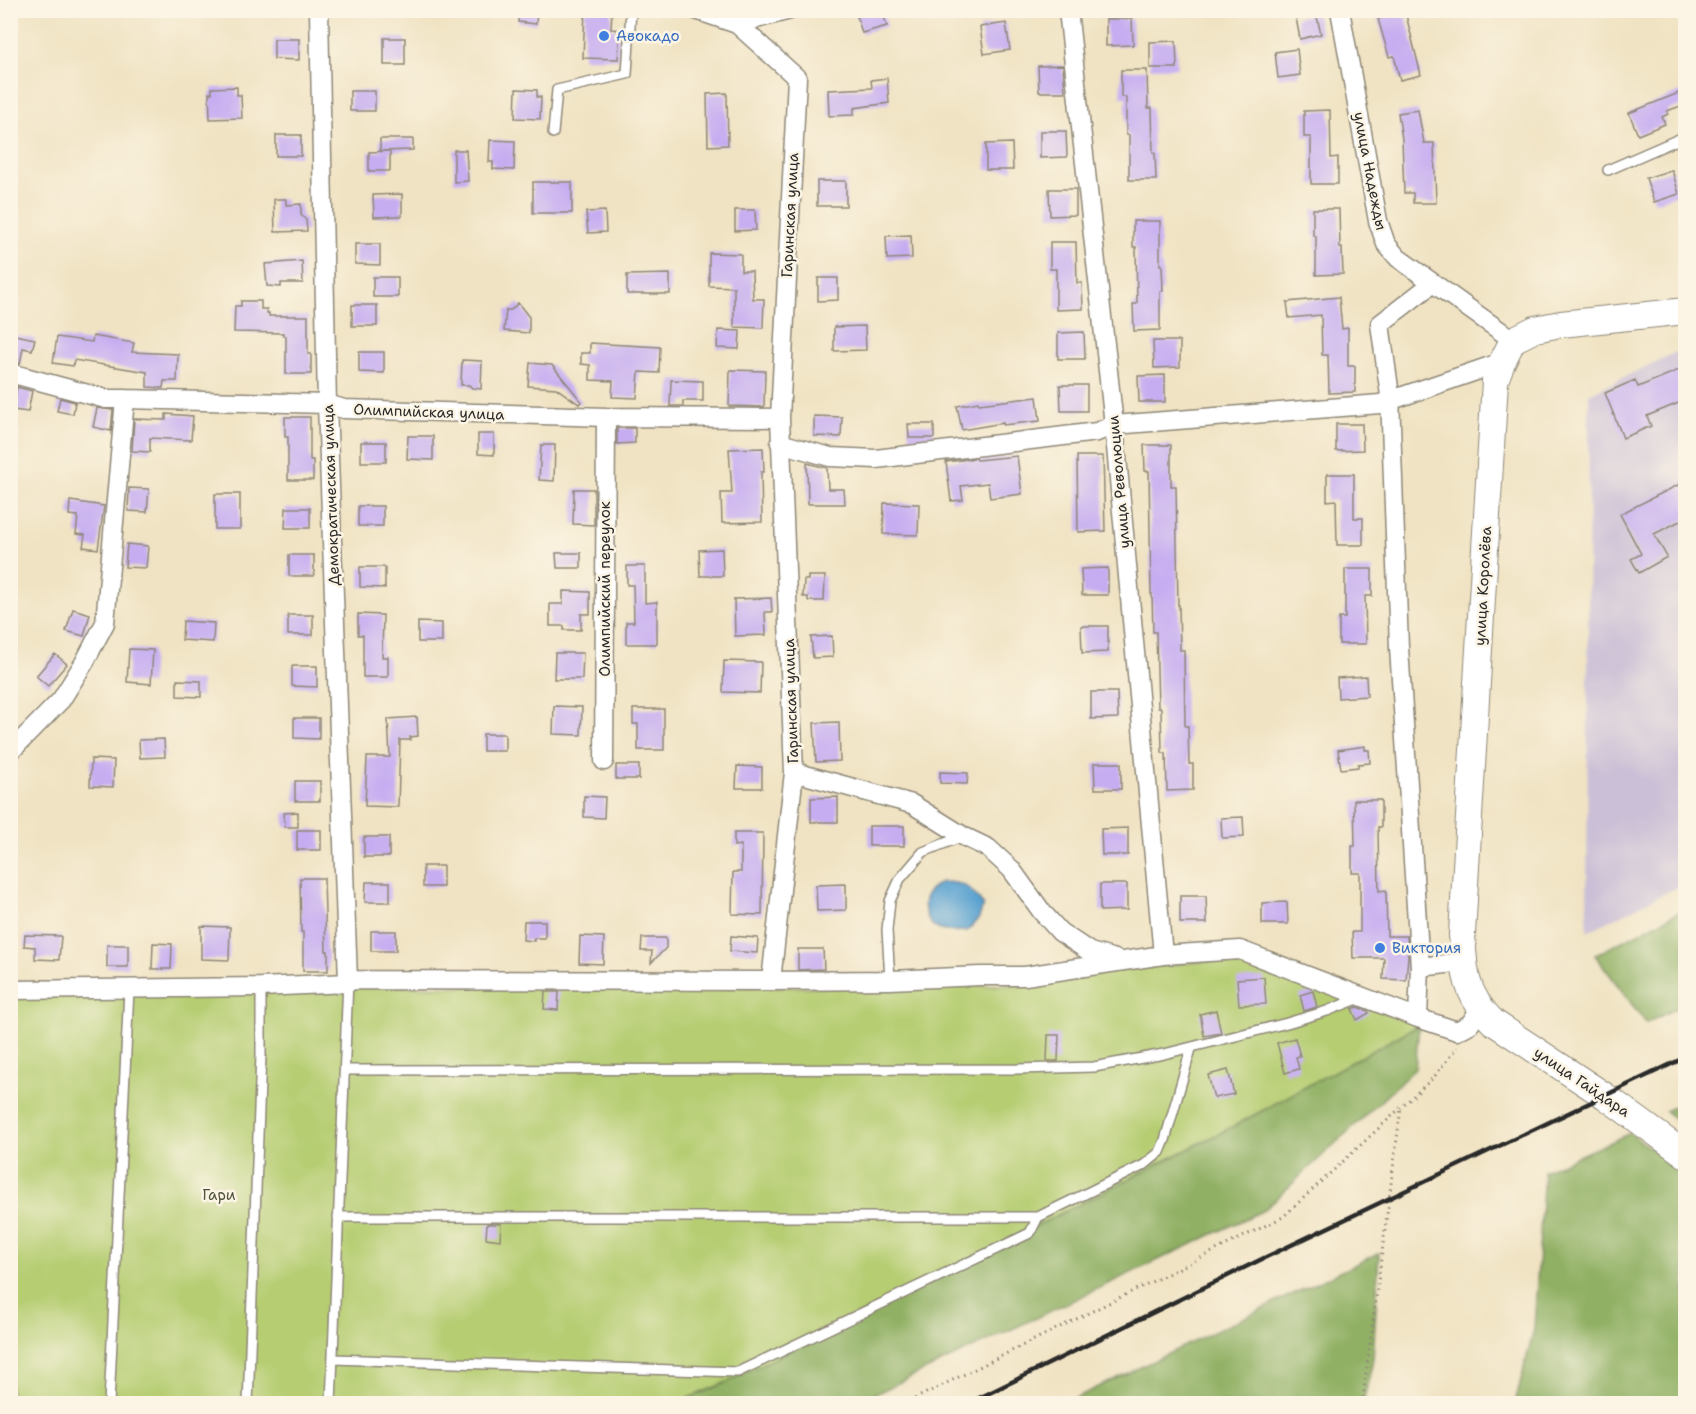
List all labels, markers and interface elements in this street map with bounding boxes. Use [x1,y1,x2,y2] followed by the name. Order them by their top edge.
[616,26,680,46] place label: Авокадо
[597,29,611,43] marker: Авокадо
[1349,110,1391,232] street label: улица Надежды
[777,151,803,278] street label: Гаринская улица
[353,399,506,425] street label: Олимпийская улица
[318,403,344,586] street label: Демократическая улица
[1103,414,1135,549] street label: улица Революции
[595,501,615,677] street label: Олимпийский переулок
[1470,525,1496,646] street label: улица Королёва
[779,638,803,764] street label: Гаринская улица
[1392,938,1461,958] place label: Виктория
[1373,941,1387,955] marker: Виктория
[1530,1042,1634,1122] street label: улица Гайдара
[202,1185,236,1205] park label: Гари

